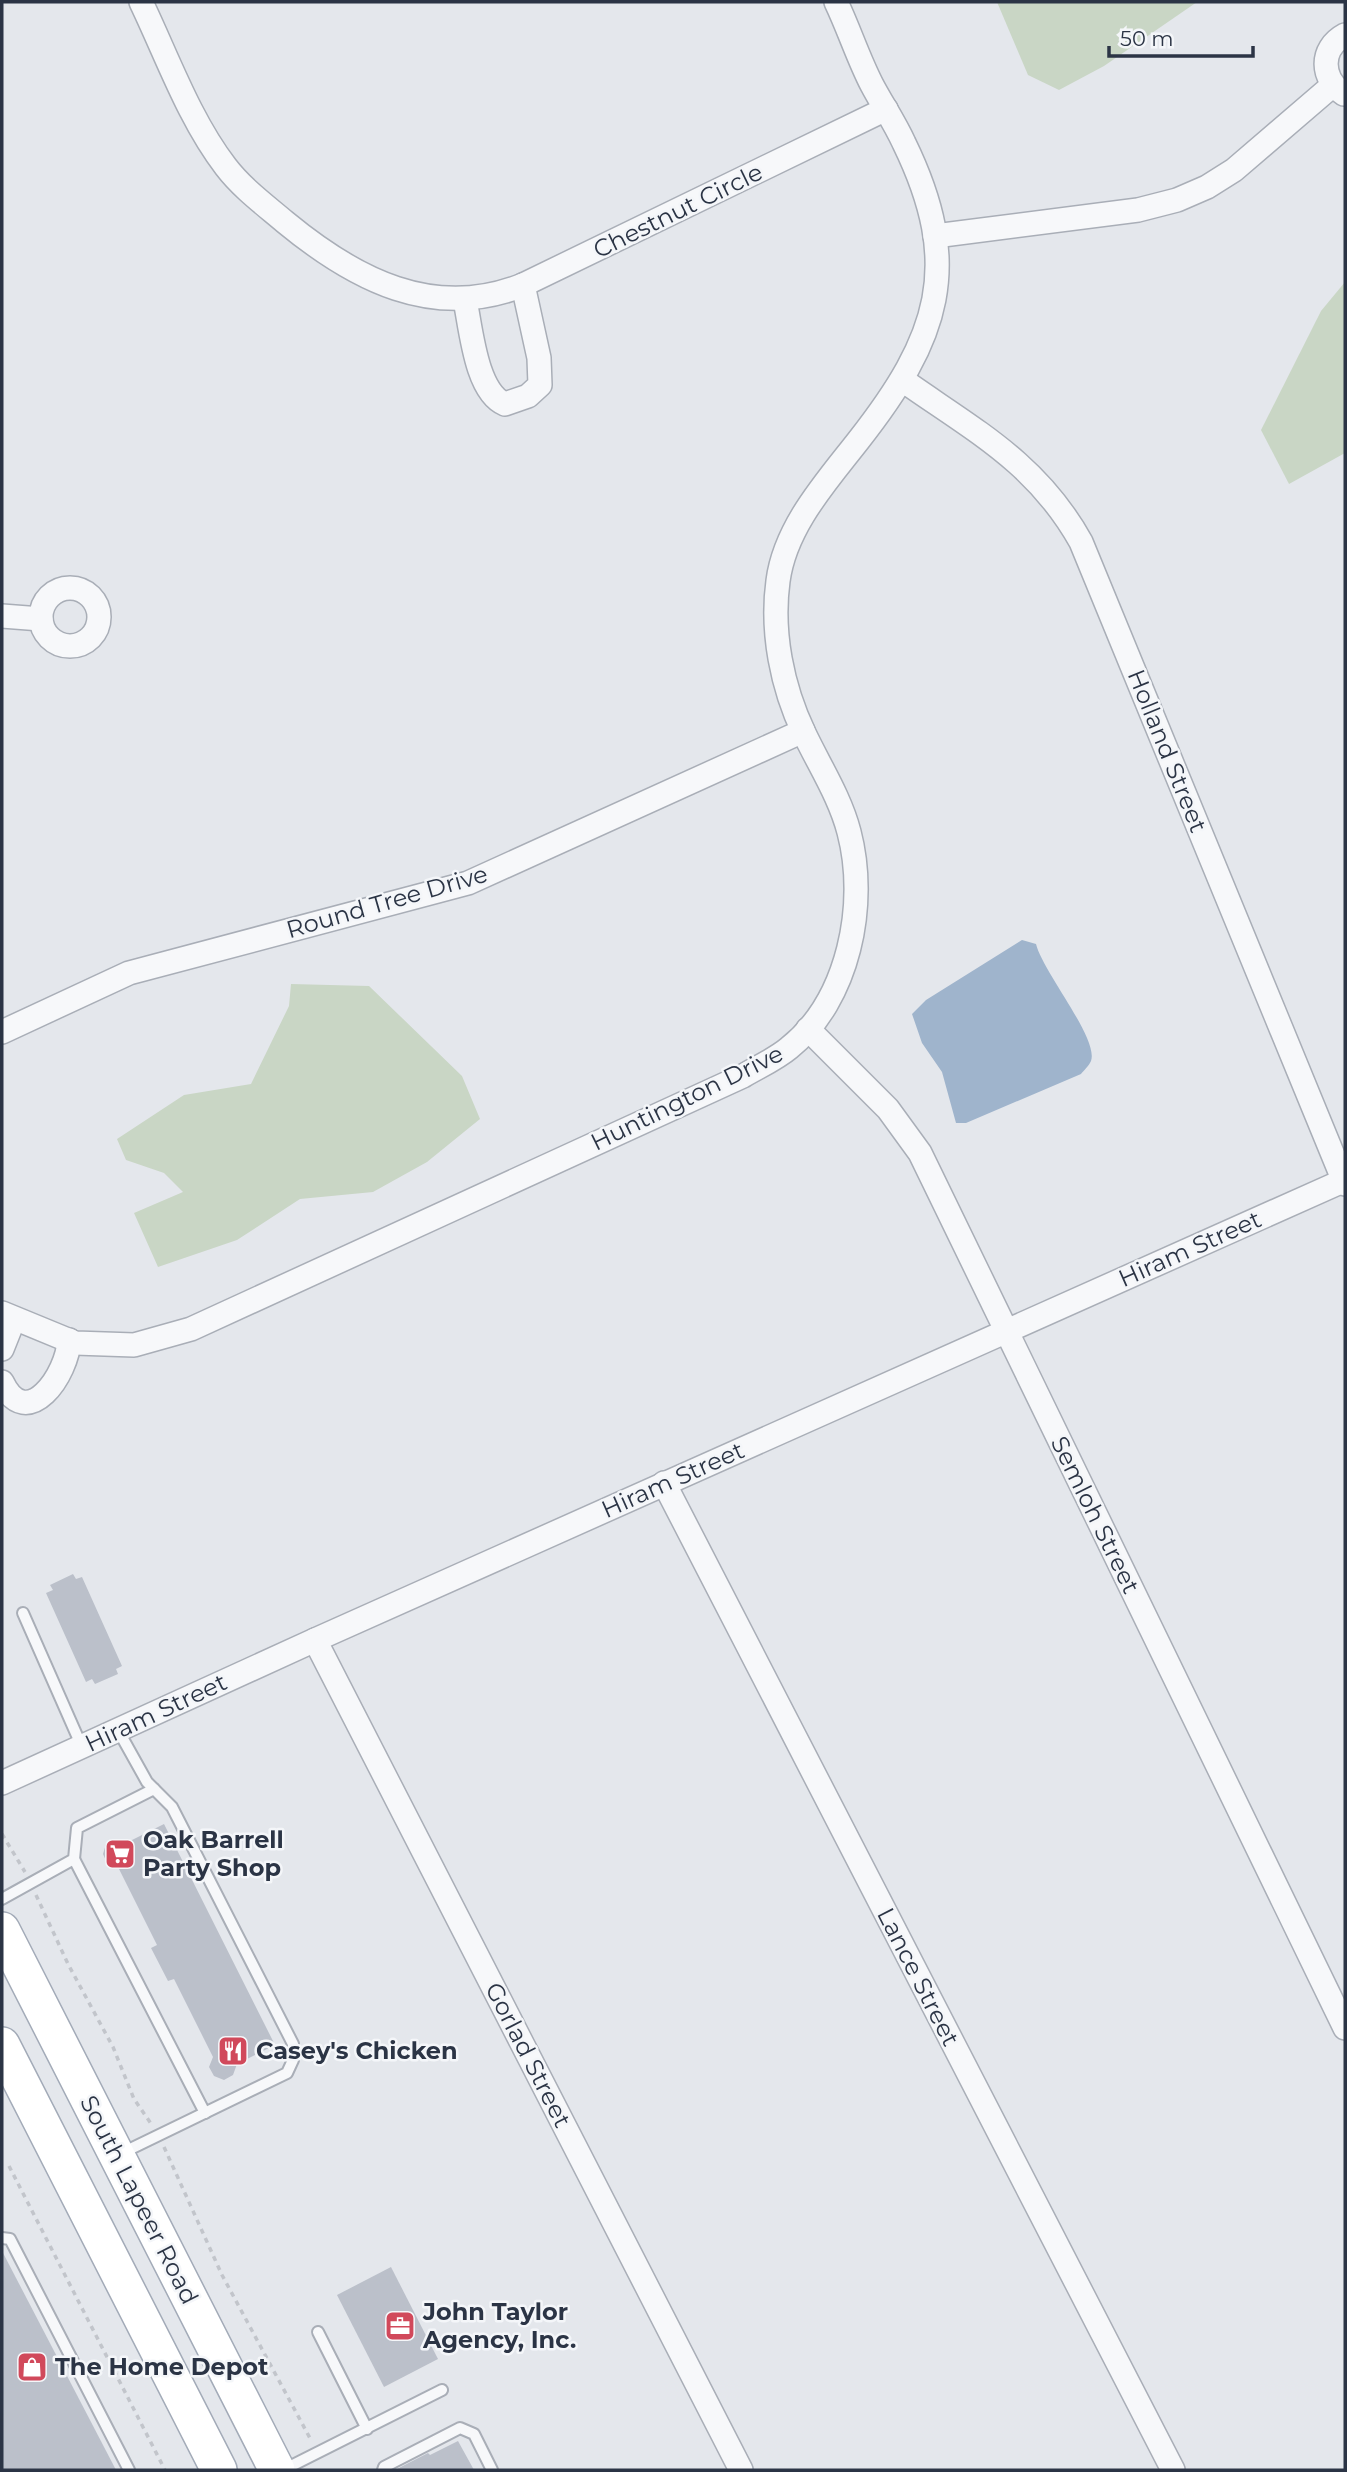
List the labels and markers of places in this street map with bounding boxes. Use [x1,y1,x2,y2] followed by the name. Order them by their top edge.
[143,1825,284,1882] place label: Oak Barrell Party Shop
[103,1837,137,1871] supermarket icon: Oak Barrell Party Shop
[216,2034,250,2068] restaurant icon: Casey's Chicken
[256,2036,458,2065] place label: Casey's Chicken
[422,2297,576,2354] place label: John Taylor Agency, Inc.
[383,2309,417,2343] office icon: John Taylor Agency, Inc.
[15,2350,49,2384] shop icon: The Home Depot
[55,2352,269,2381] place label: The Home Depot

